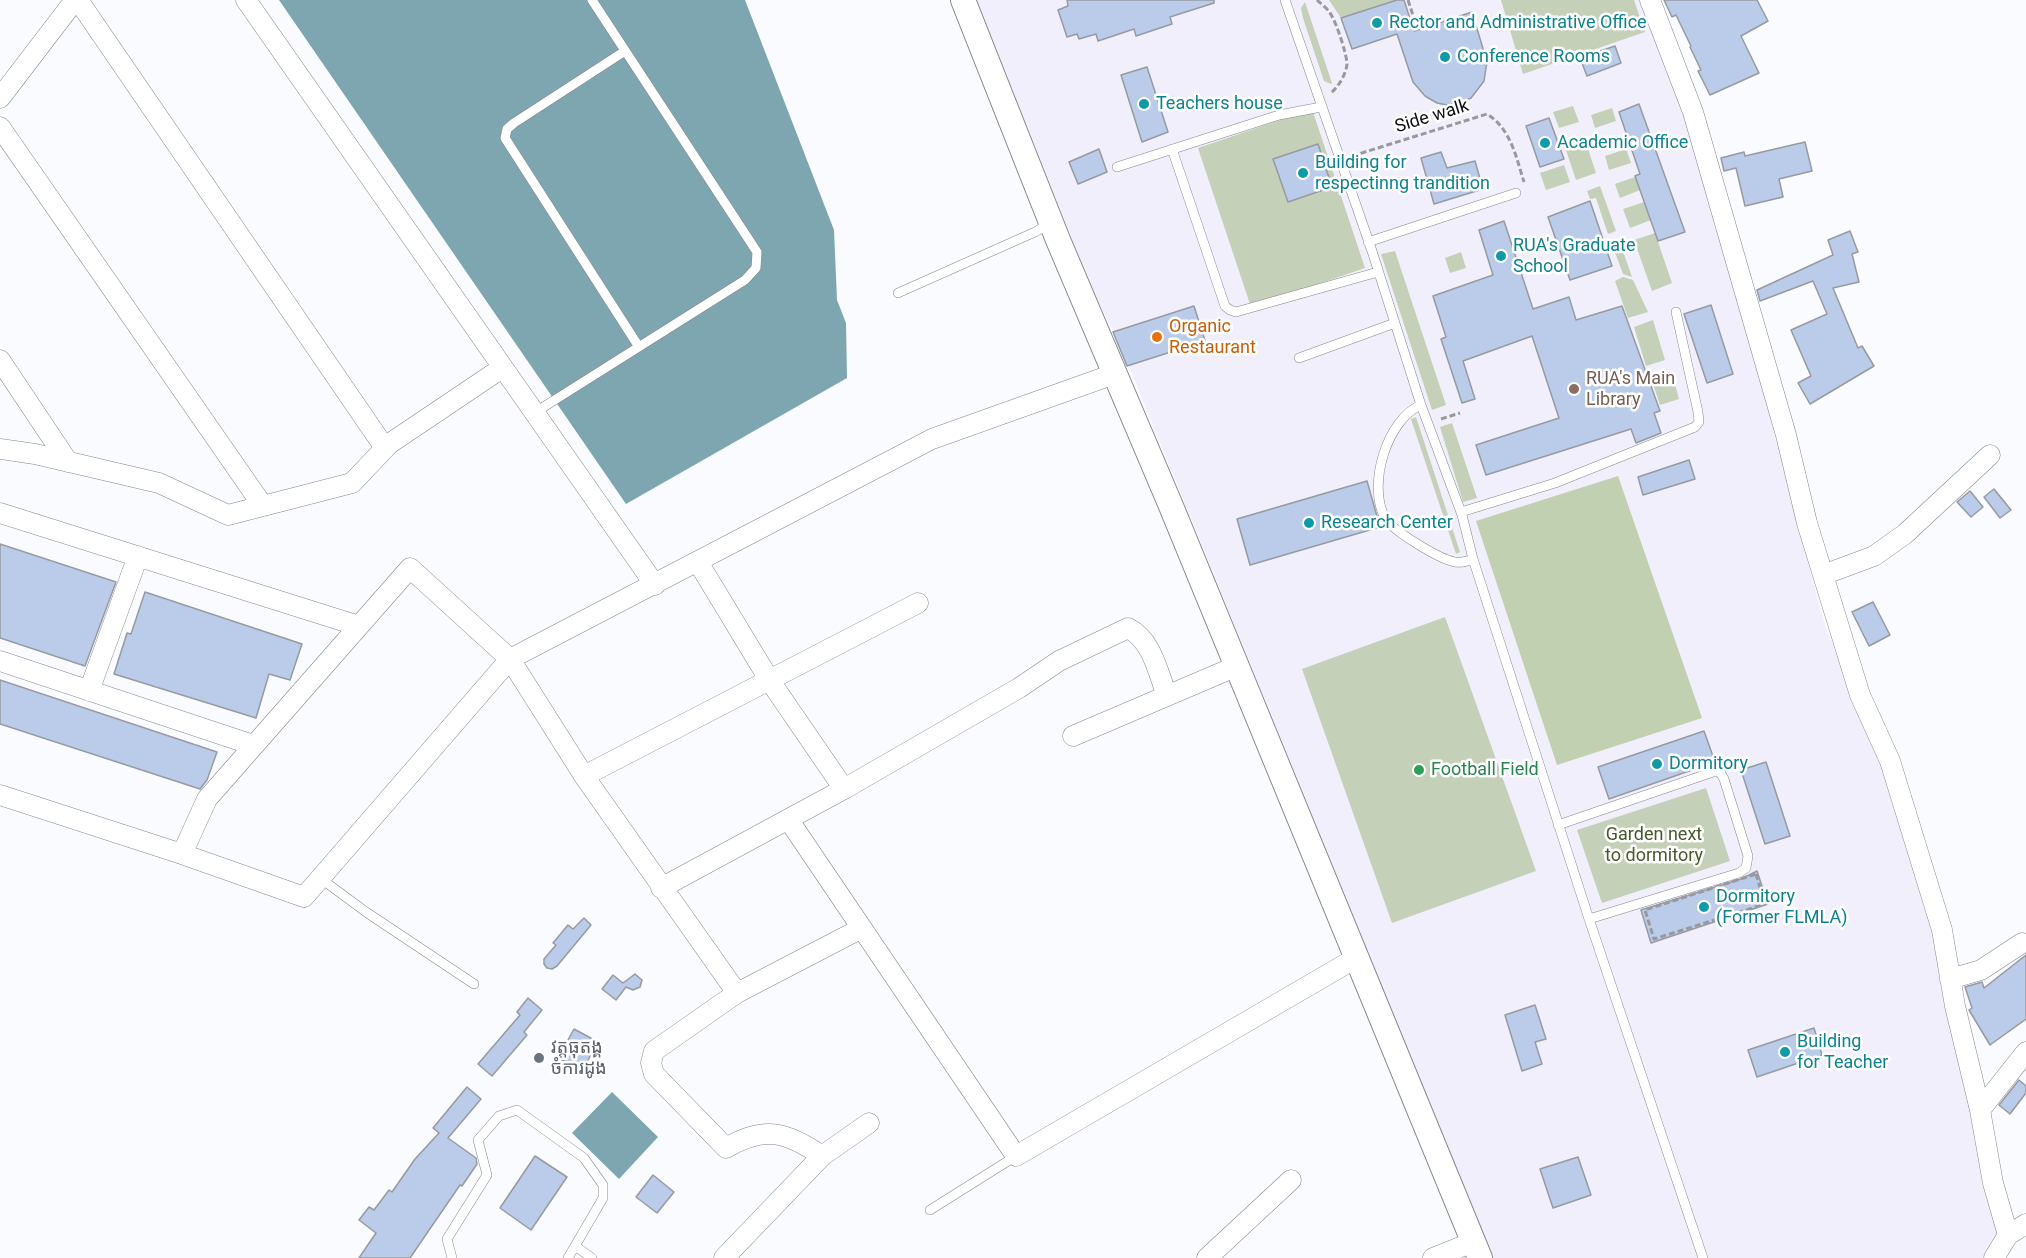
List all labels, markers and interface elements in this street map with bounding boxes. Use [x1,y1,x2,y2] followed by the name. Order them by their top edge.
[1389,12,1647,34] place label: Rector and Administrative Office
[1370,16,1384,30] marker: Rector and Administrative Office
[1457,46,1610,68] place label: Conference Rooms
[1438,50,1452,64] marker: Conference Rooms
[1156,93,1283,115] place label: Teachers house
[1392,96,1472,138] street label: Side walk
[1137,97,1151,111] marker: Teachers house
[1557,132,1688,154] place label: Academic Office
[1538,136,1552,150] marker: Academic Office
[1315,152,1490,195] place label: Building for respectinng trandition
[1296,166,1310,180] marker: Building for respectinng trandition
[1513,235,1636,278] place label: RUA's Graduate School
[1494,249,1508,263] marker: RUA's Graduate School
[1169,316,1256,358] place label: Organic Restaurant
[1150,330,1164,344] marker: Organic Restaurant
[1586,368,1675,410] place label: RUA's Main Library
[1567,382,1581,396] marker: RUA's Main Library
[1321,512,1453,534] place label: Research Center
[1302,516,1316,530] marker: Research Center
[1669,753,1748,775] place label: Dormitory
[1650,757,1664,771] marker: Dormitory
[1431,759,1539,781] place label: Football Field
[1412,763,1426,777] marker: Football Field
[1605,824,1703,866] park label: Garden next to dormitory
[1716,886,1847,928] place label: Dormitory (Former FLMLA)
[1697,900,1711,914] marker: Dormitory (Former FLMLA)
[1797,1031,1888,1074] place label: Building for Teacher
[551,1037,607,1080] place label: វត្តធុតង្គ ចំការដូង
[1778,1045,1792,1059] marker: Building for Teacher
[532,1051,546,1065] marker: វត្តធុតង្គ ចំការដូង

